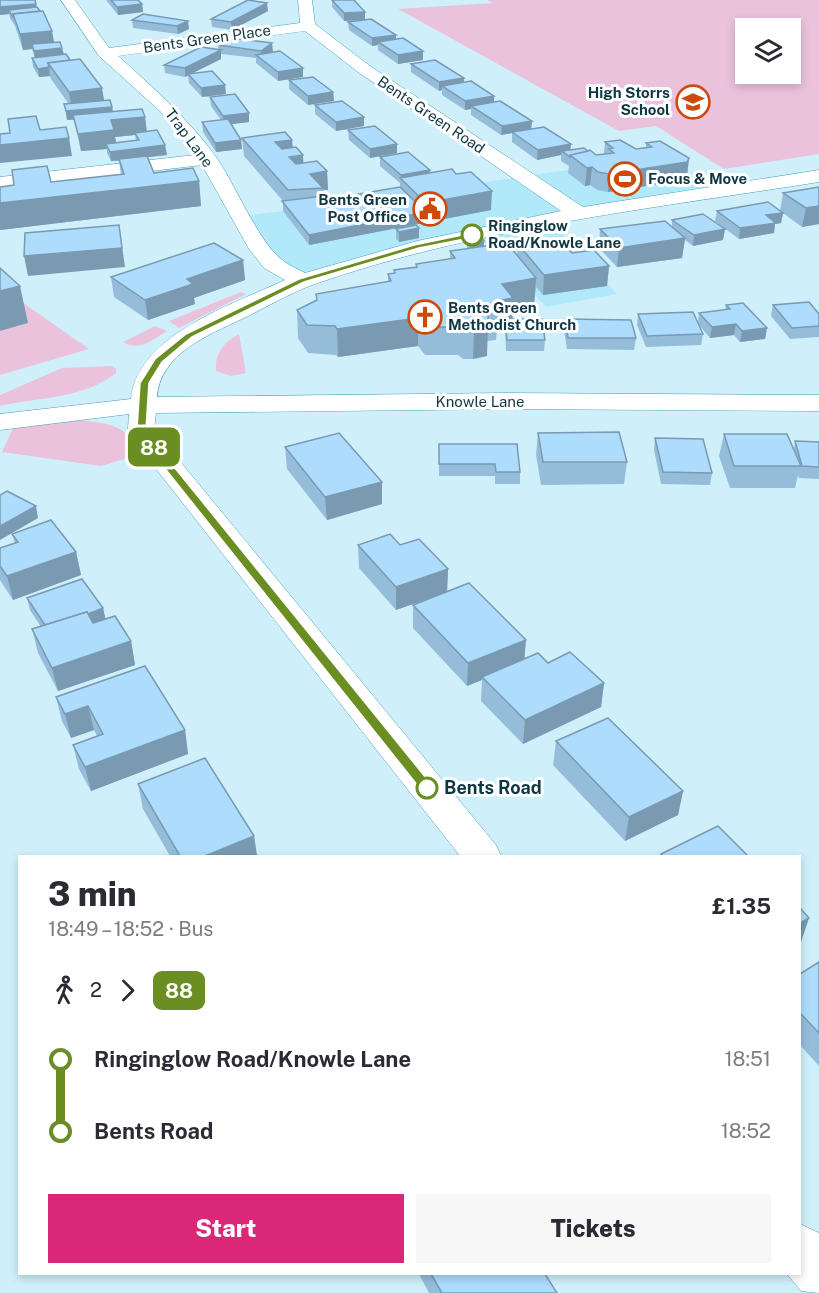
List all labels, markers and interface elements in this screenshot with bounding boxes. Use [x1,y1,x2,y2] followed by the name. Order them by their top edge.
[735,18,801,84] map controls
[735,18,801,84] button: layers
[142,21,272,56] street label: Bents Green Place
[375,72,488,157] street label: Bents Green Road
[588,84,670,118] place label: High Storrs School
[675,84,711,120] school or university icon: High Storrs School
[162,105,217,170] street label: Trap Lane
[607,161,643,197] sports icon: Focus & Move
[648,170,747,187] place label: Focus & Move
[318,191,407,225] place label: Bents Green Post Office
[412,191,448,227] public building icon: Bents Green Post Office
[488,217,621,251] place label: Ringinglow Road/Knowle Lane
[461,224,483,246] marker: Ringinglow Road/Knowle Lane
[407,299,443,335] church icon: Bents Green Methodist Church
[448,299,576,333] place label: Bents Green Methodist Church
[435,393,525,410] street label: Knowle Lane
[127,428,181,466] line badge: 88
[140,435,168,460] text: 88
[416,777,438,799] marker: Bents Road
[444,777,542,798] place label: Bents Road
[48,875,137,913] text: 3 min
[712,893,771,919] text: £1.35
[48,917,214,941] text: 18:49 – 18:52 · Bus
[48,974,81,1007] icon: walk
[111,974,144,1007] icon: forward
[90,978,102,1002] text: 2
[165,978,193,1003] text: 88
[94,1046,411,1072] text: Ringinglow Road/Knowle Lane
[724,1047,771,1071] text: 18:51
[94,1118,213,1144] text: Bents Road
[721,1119,771,1143] text: 18:52
[48,1194,404,1263] button: Start
[416,1194,771,1263] button: Tickets

